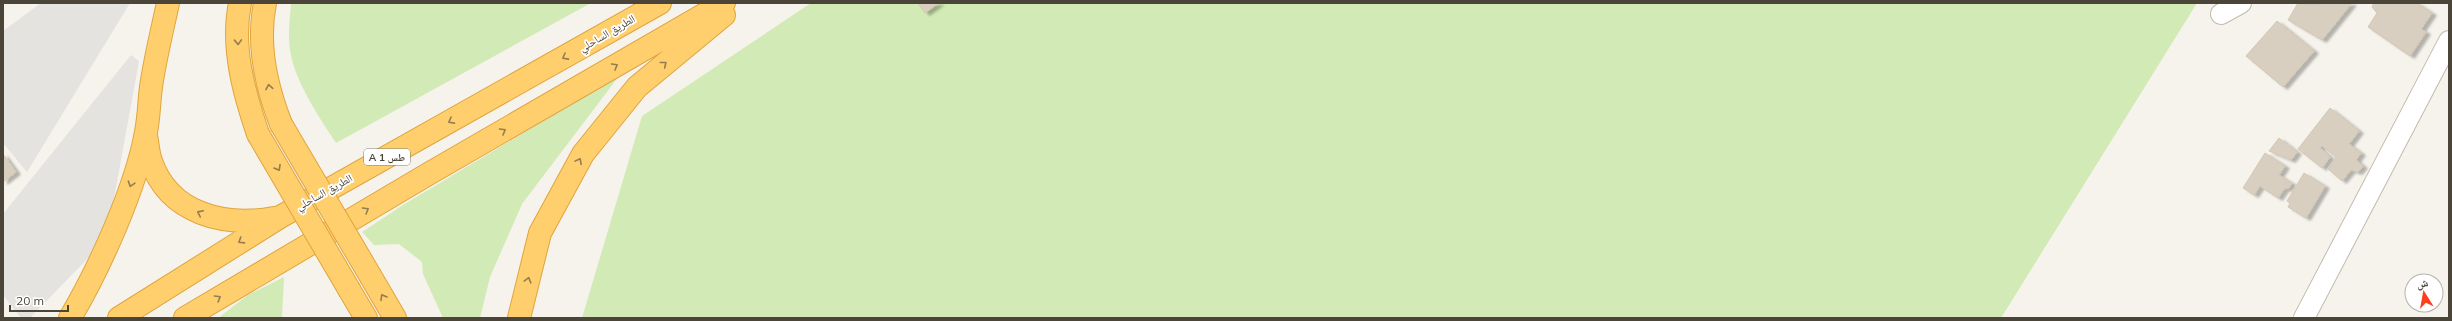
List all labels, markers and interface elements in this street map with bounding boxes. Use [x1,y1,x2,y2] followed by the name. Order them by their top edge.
[577,11,638,56] street label: الطريق الساحلي
[234,39,242,45] one-way arrow
[562,52,569,59] one-way arrow
[660,62,667,69] one-way arrow
[611,63,618,70] one-way arrow
[265,84,274,90] one-way arrow
[448,116,456,123] one-way arrow
[499,128,506,135] one-way arrow
[364,149,410,165] road number: A 1 طس
[574,158,582,166] one-way arrow
[274,164,281,171] one-way arrow
[293,171,356,215] street label: الطريق الساحلي
[127,180,136,187] one-way arrow
[362,208,369,215] one-way arrow
[197,210,205,218] one-way arrow
[238,236,245,243] one-way arrow
[2404,273,2444,313] north arrow
[2415,275,2430,292] text: ش
[523,277,532,284] one-way arrow
[10,287,68,313] scale bar
[16,293,44,308] text: 20 m
[380,294,387,301] one-way arrow
[214,296,221,303] one-way arrow

